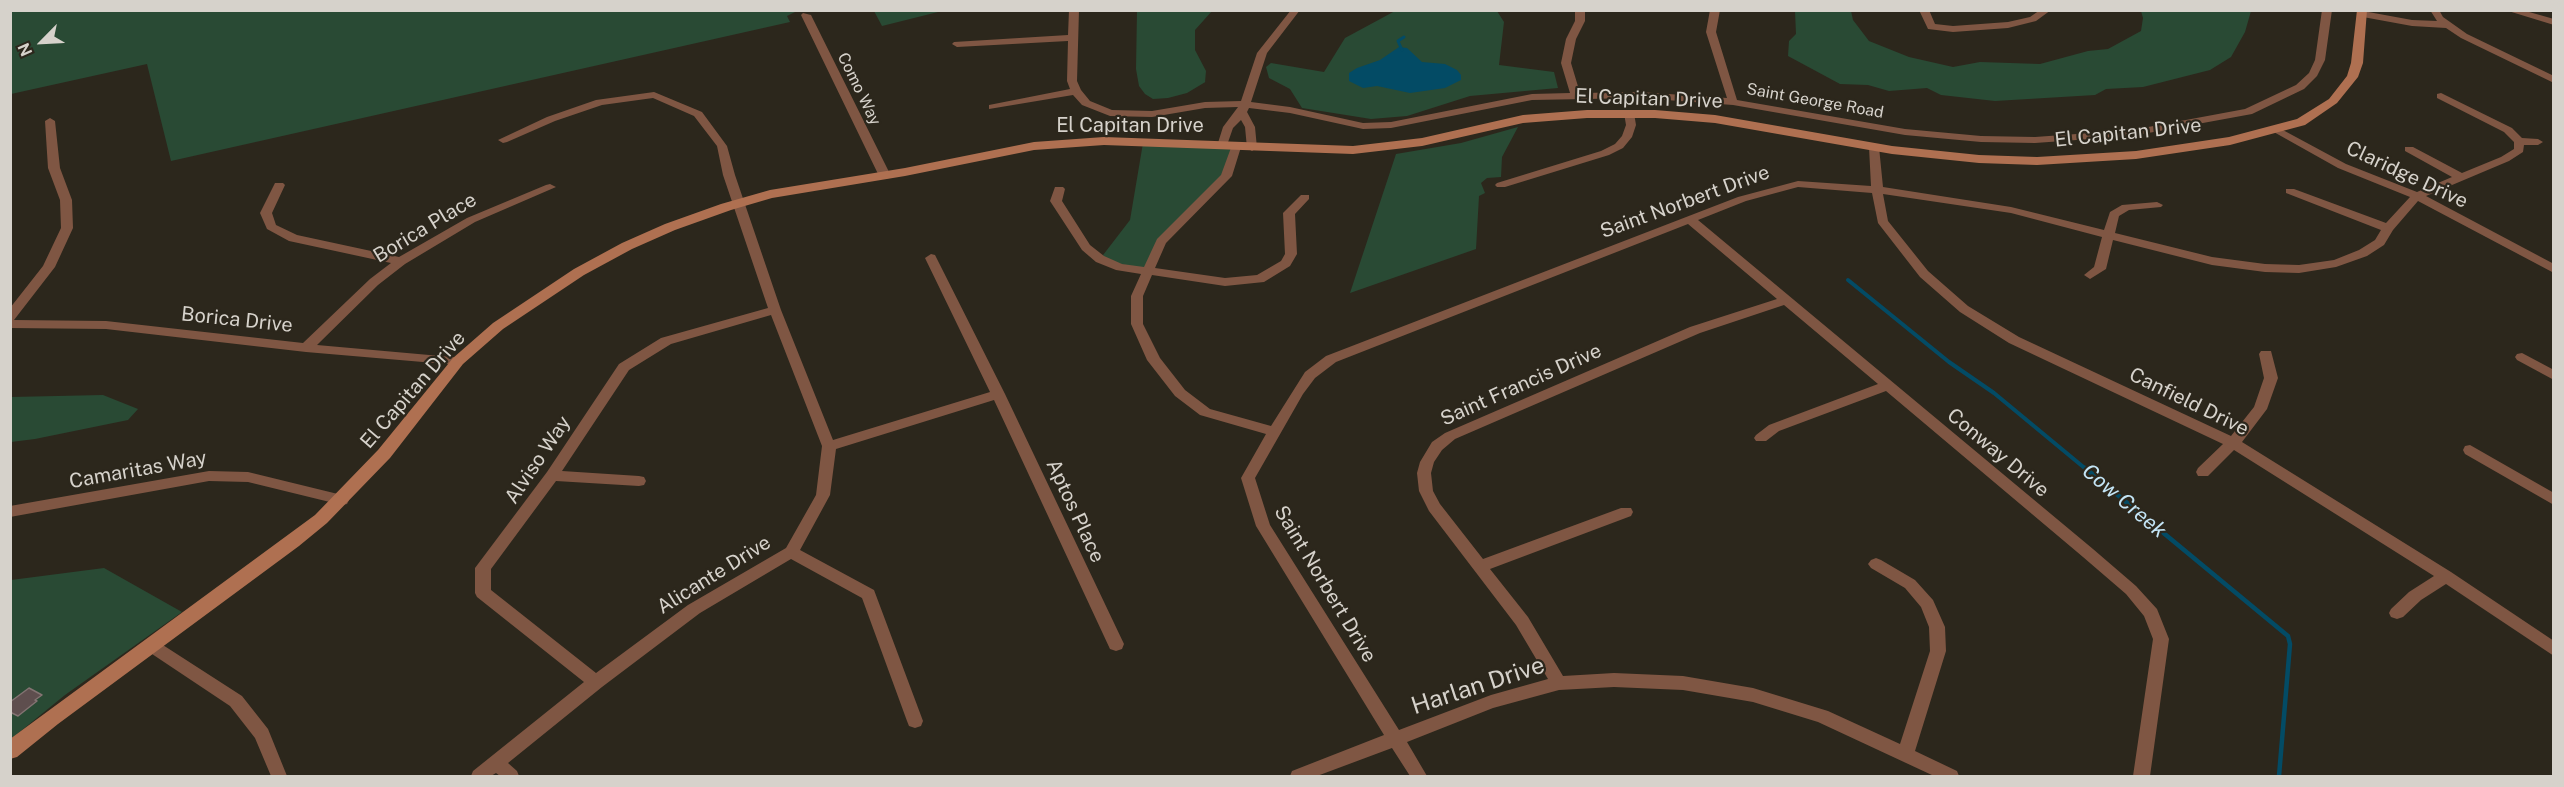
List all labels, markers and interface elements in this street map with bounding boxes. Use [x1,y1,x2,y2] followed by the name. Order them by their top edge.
[12,12,72,72] north arrow
[14,40,36,59] text: N
[833,50,885,128] street label: Como Way
[1745,79,1885,123] street label: Saint George Road
[1575,84,1723,114] street label: El Capitan Drive
[2053,113,2203,153] street label: El Capitan Drive
[1056,114,1204,138] street label: El Capitan Drive
[2342,136,2472,214] street label: Claridge Drive
[1597,160,1773,244] street label: Saint Norbert Drive
[369,188,481,268] street label: Borica Place
[180,302,294,338] street label: Borica Drive
[356,326,470,454] street label: El Capitan Drive
[1437,339,1605,431] street label: Saint Francis Drive
[2125,363,2253,441] street label: Canfield Drive
[1942,403,2054,503] street label: Conway Drive
[500,412,576,508] street label: Alviso Way
[67,446,209,494] street label: Camaritas Way
[1041,456,1109,566] street label: Aptos Place
[2077,459,2171,543] water label: Cow Creek
[1269,501,1381,667] street label: Saint Norbert Drive
[653,530,775,620] street label: Alicante Drive
[1408,651,1548,721] street label: Harlan Drive

